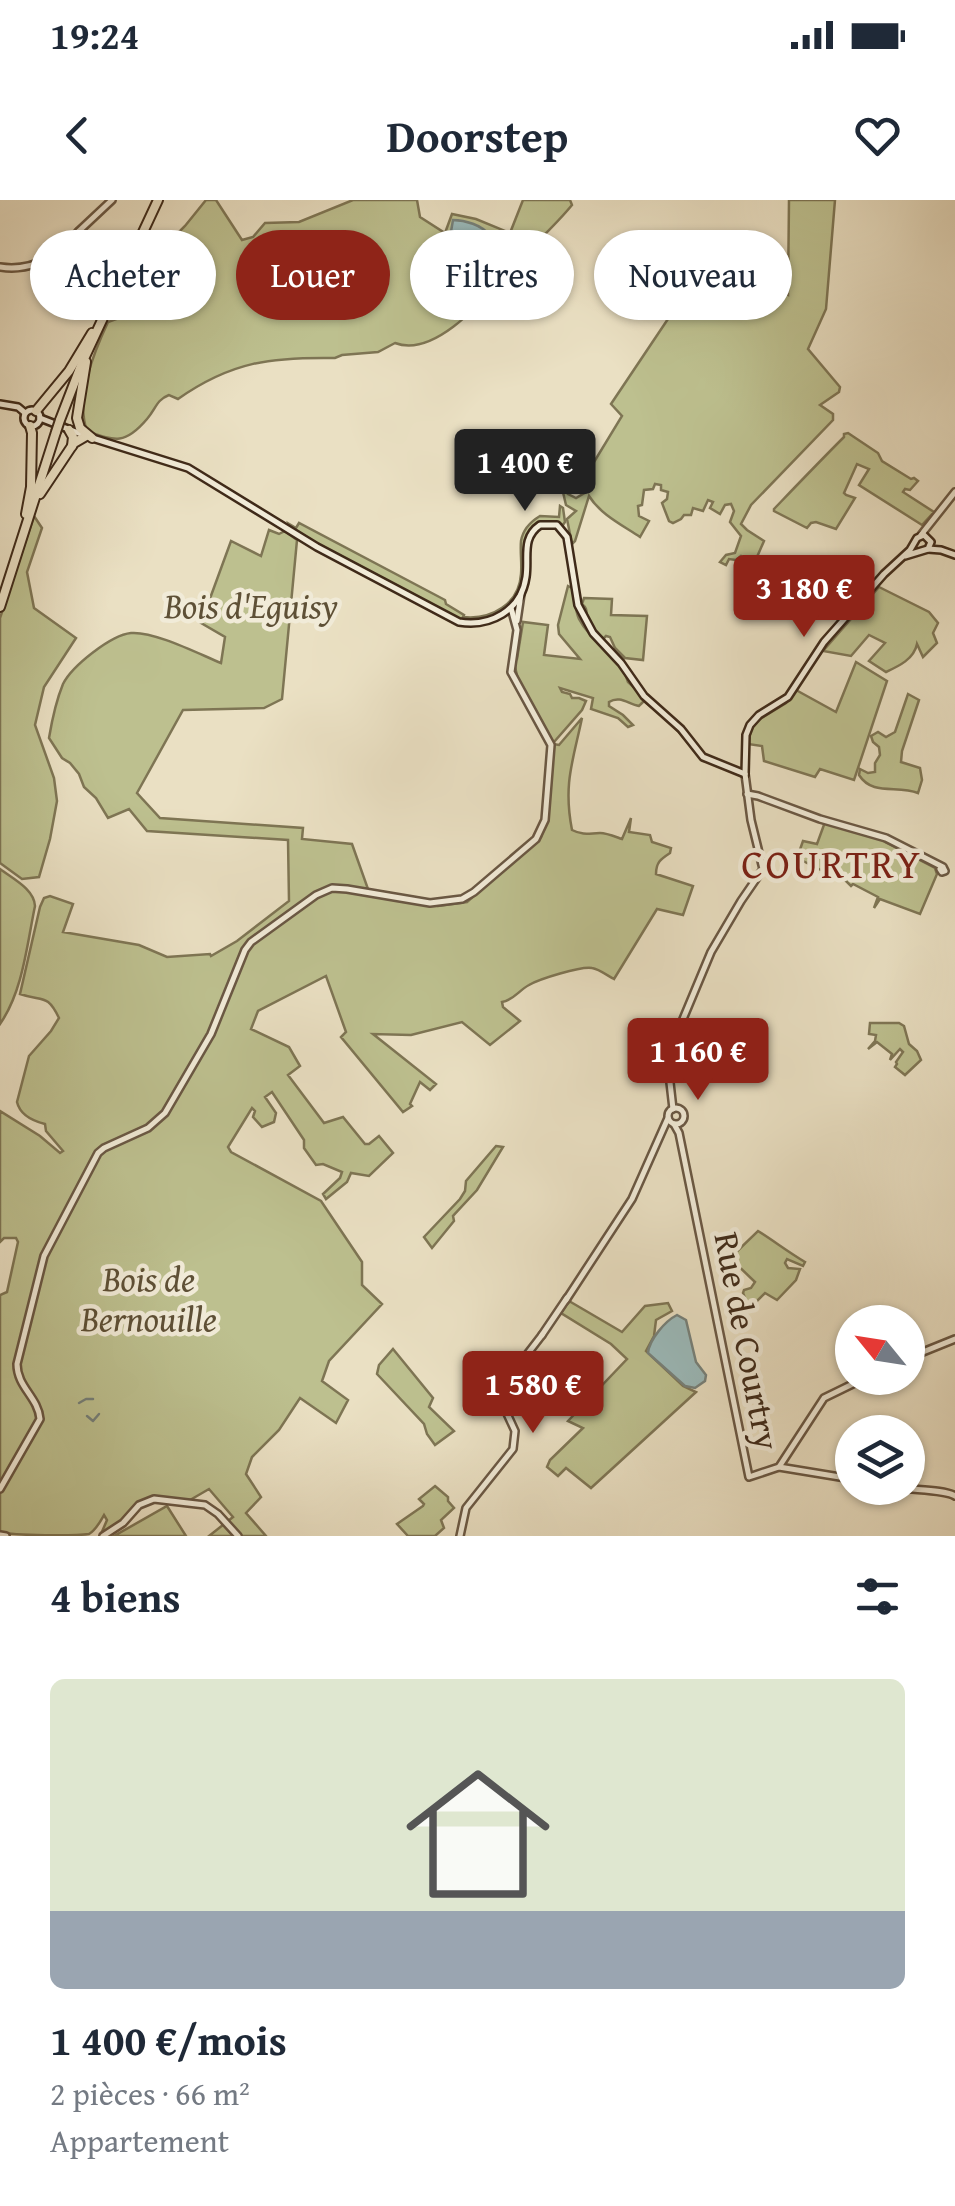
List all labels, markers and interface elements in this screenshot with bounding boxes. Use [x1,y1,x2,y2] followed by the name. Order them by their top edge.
[50,7,140,63] text: 19:24
[387,103,568,168] text: Doorstep
[50,108,105,163] icon: back
[850,108,905,163] icon: heart
[30,230,216,320] chip: Acheter
[236,230,390,320] chip: Louer
[410,230,574,320] chip: Filtres
[594,230,792,320] chip: Nouveau
[433,429,617,514] pin: 1 400 €
[477,438,573,485] text: 1 400 €
[712,555,896,640] pin: 3 180 €
[756,564,852,611] text: 3 180 €
[163,580,338,631] park label: Bois d'Eguisy
[741,834,923,893] district label: COURTRY
[606,1018,790,1103] pin: 1 160 €
[650,1027,746,1074] text: 1 160 €
[701,1228,794,1455] street label: Rue de Courtry
[80,1253,217,1344] park label: Bois de Bernouille
[835,1305,925,1395] north arrow
[835,1305,925,1505] map controls
[441,1351,625,1436] pin: 1 580 €
[485,1360,581,1407] text: 1 580 €
[835,1415,925,1505] button: layers
[50,1566,181,1627] text: 4 biens
[850,1569,905,1624] icon: filters
[388,1744,568,1924] icon: home
[50,2009,287,2070] text: 1 400 €/mois
[50,2070,250,2117] text: 2 pièces · 66 m²
[50,2117,229,2164] text: Appartement

